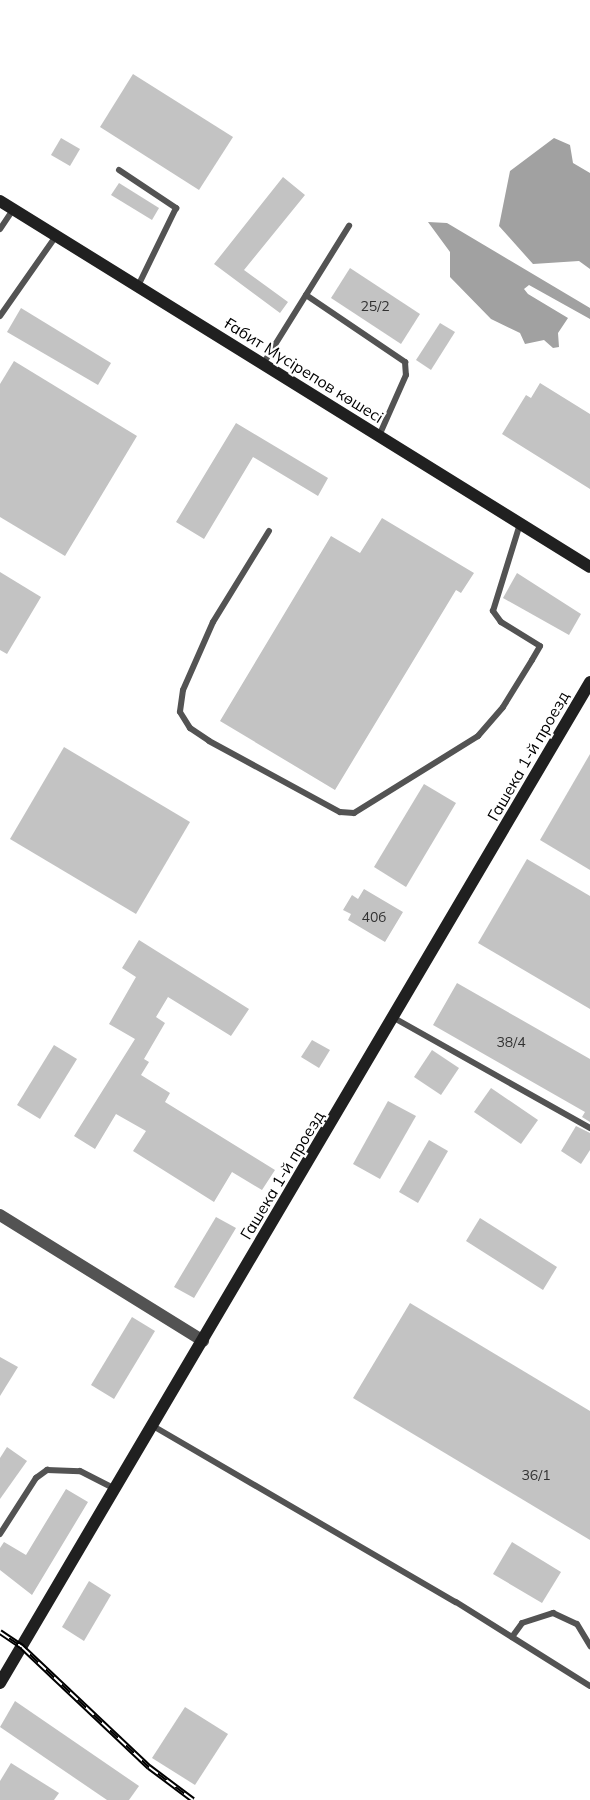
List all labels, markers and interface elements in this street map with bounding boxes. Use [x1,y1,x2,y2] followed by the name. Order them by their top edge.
[360,298,390,314] house number: 25/2
[221,313,387,427] street label: Ғабит Мүсірепов көшесі
[483,688,573,824] street label: Гашека 1-й проезд
[362,909,386,925] house number: 40б
[496,1034,526,1050] house number: 38/4
[236,1107,328,1243] street label: Гашека 1-й проезд
[521,1467,551,1483] house number: 36/1

